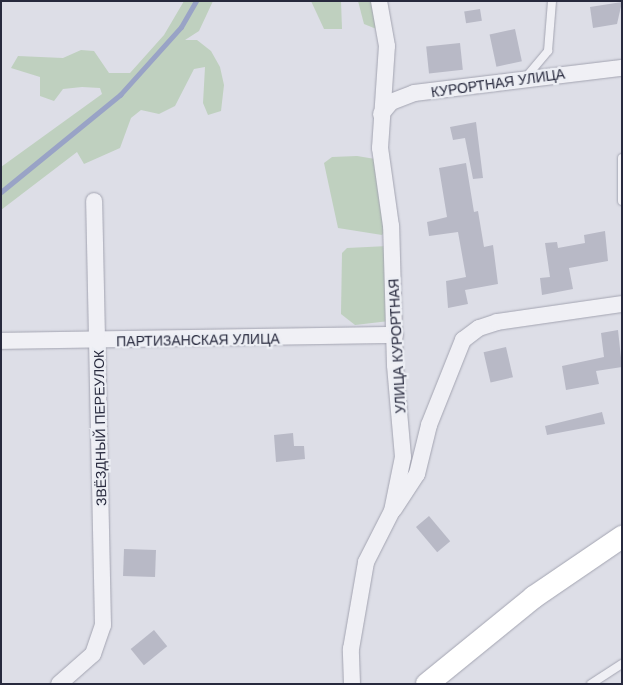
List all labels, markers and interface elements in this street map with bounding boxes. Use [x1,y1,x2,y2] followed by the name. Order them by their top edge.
[430,65,566,101] street label: КУРОРТНАЯ УЛИЦА
[385,278,409,414] street label: УЛИЦА КУРОРТНАЯ
[116,330,280,350] street label: ПАРТИЗАНСКАЯ УЛИЦА
[90,350,110,506] street label: ЗВЁЗДНЫЙ ПЕРЕУЛОК

